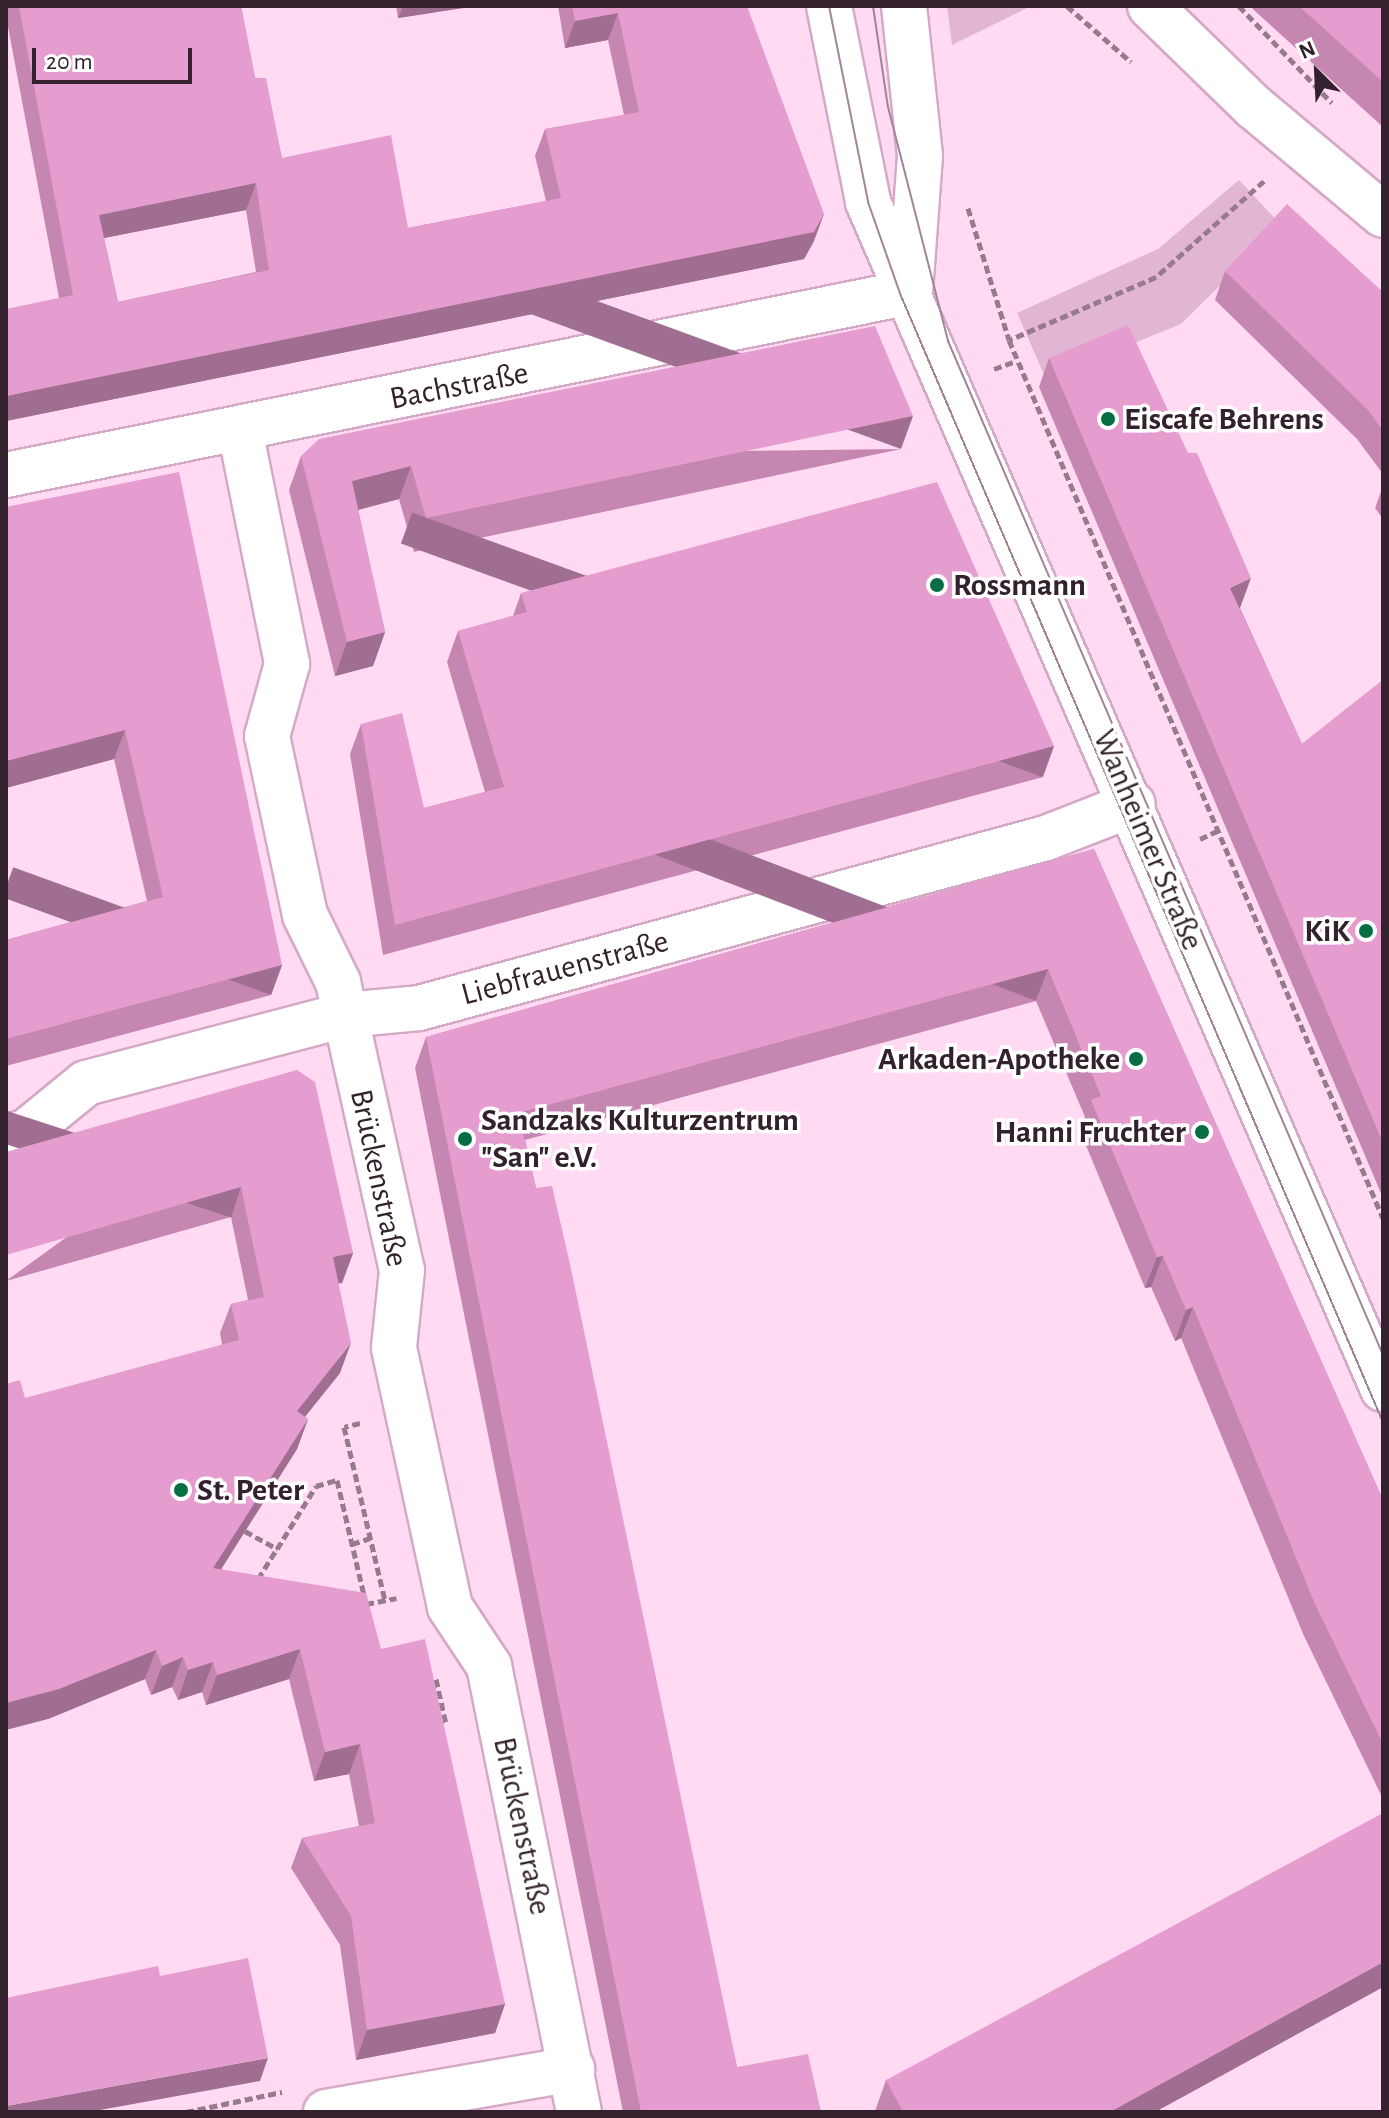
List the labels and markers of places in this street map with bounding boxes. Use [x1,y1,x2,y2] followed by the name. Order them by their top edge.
[1124,400,1324,438] place label: Eiscafe Behrens
[1099,410,1117,428] marker: Eiscafe Behrens
[953,566,1086,604] place label: Rossmann
[928,576,946,594] marker: Rossmann
[1304,912,1350,950] place label: KiK
[1357,922,1375,940] marker: KiK
[878,1040,1120,1078] place label: Arkaden-Apotheke
[1127,1050,1145,1068] marker: Arkaden-Apotheke
[481,1102,799,1177] place label: Sandzaks Kulturzentrum "San" e.V.
[994,1113,1186,1151] place label: Hanni Fruchter
[1193,1123,1211,1141] marker: Hanni Fruchter
[456,1130,474,1148] marker: Sandzaks Kulturzentrum "San" e.V.
[197,1471,304,1509] place label: St. Peter
[172,1481,190,1499] marker: St. Peter

